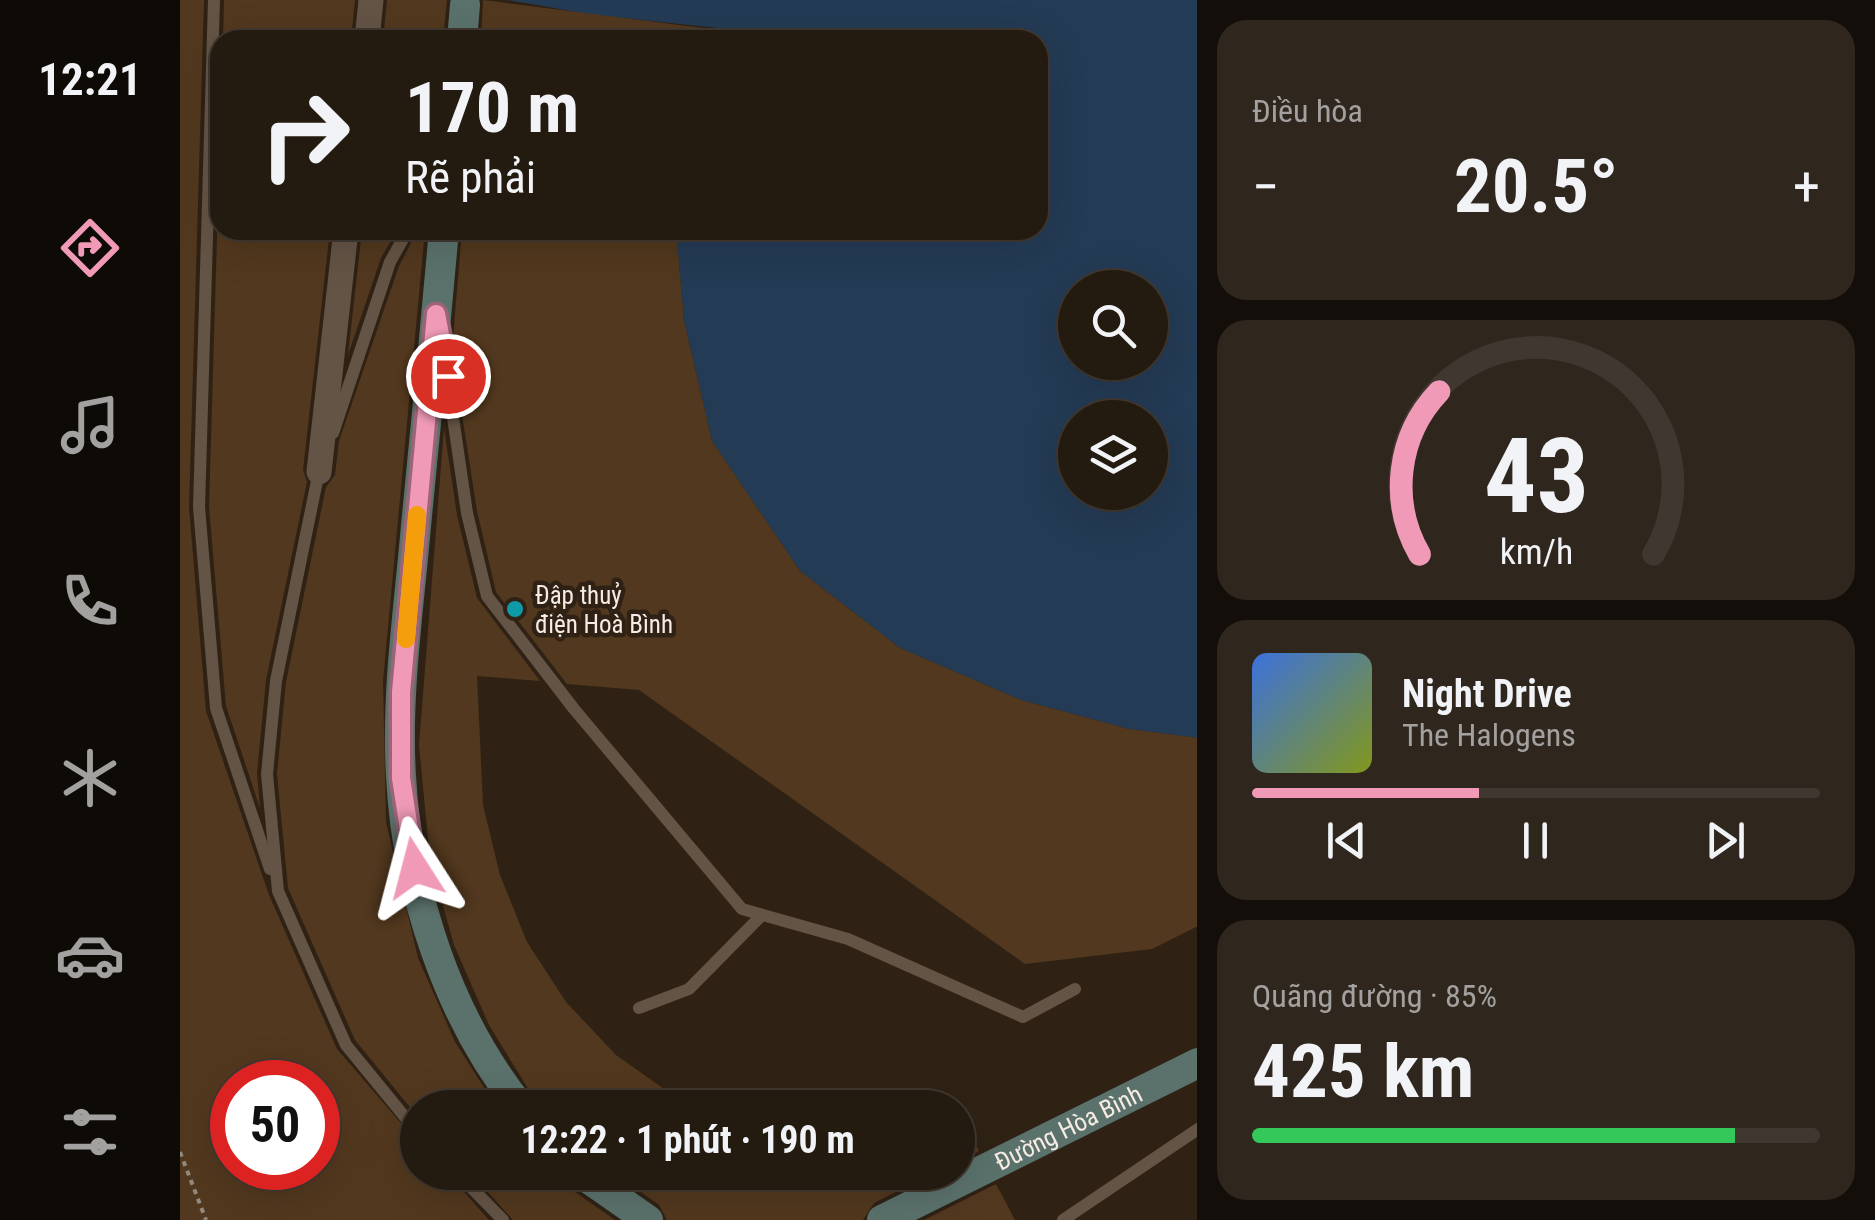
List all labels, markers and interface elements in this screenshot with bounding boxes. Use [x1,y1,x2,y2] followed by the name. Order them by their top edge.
[38,53,142,106] text: 12:21
[405,67,579,149] text: 170 m
[240,70,370,200] icon: right
[1252,92,1363,130] text: Điều hòa
[1454,142,1618,230] text: 20.5°
[405,151,536,204] text: Rẽ phải
[1252,155,1280,219] text: −
[1793,155,1820,219] text: +
[55,213,125,283] icon: directions
[1058,270,1168,510] map controls
[1058,270,1168,380] button: search
[406,334,491,419] pin
[421,349,476,404] icon: arrive
[55,390,125,460] icon: music
[1058,400,1168,510] button: layers
[1483,416,1589,537] text: 43
[1499,531,1573,573] text: km/h
[55,566,125,636] icon: phone
[535,581,673,639] place label: Đập thuỷ điện Hoà Bình
[504,598,526,620] marker: Đập thuỷ điện Hoà Bình
[1402,672,1572,716] text: Night Drive
[1402,716,1576,754] text: The Halogens
[55,743,125,813] icon: climate
[1319,813,1374,868] icon: previous
[1508,813,1563,868] icon: pause
[1698,813,1753,868] icon: next
[363,816,467,920] position arrow
[55,920,125,990] icon: car
[1252,977,1497,1015] text: Quãng đường · 85%
[1252,1027,1474,1115] text: 425 km
[210,1060,340,1190] speed limit sign: 50
[990,1079,1147,1176] street label: Đường Hòa Bình
[55,1097,125,1167] icon: filters
[520,1118,855,1162] text: 12:22 · 1 phút · 190 m

